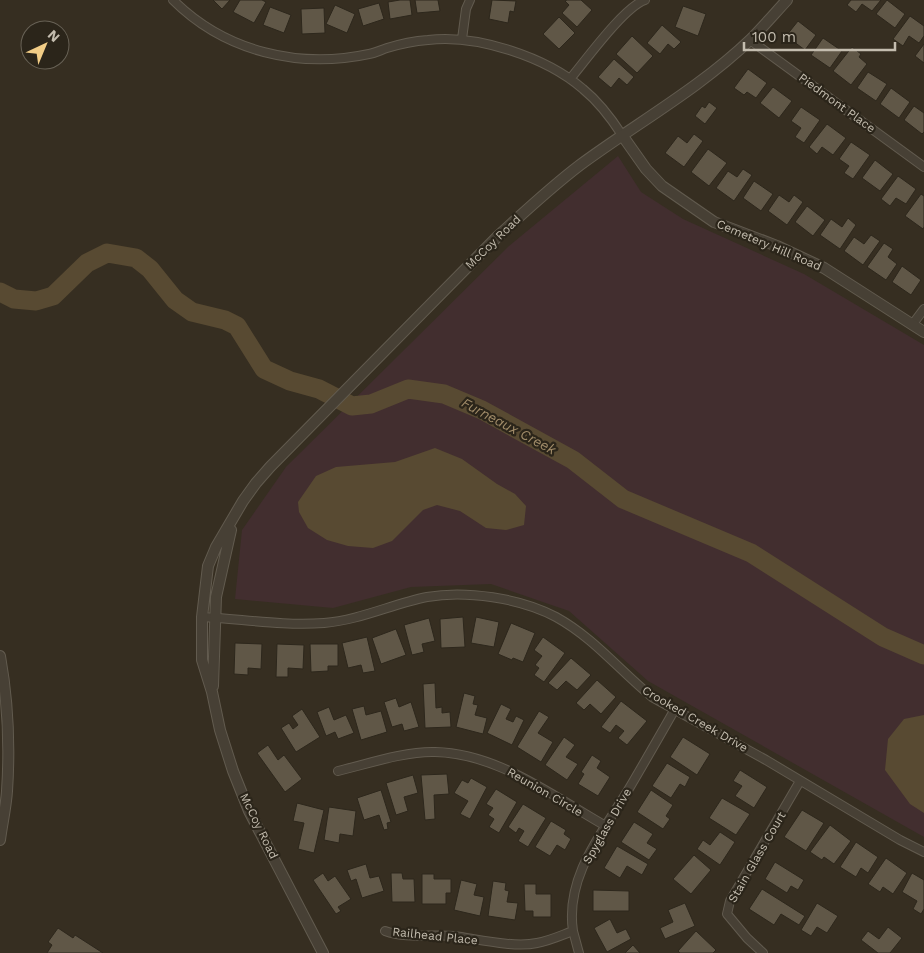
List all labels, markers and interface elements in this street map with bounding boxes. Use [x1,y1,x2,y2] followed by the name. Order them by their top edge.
[20,20,70,70] north arrow
[744,20,895,52] scale bar
[45,26,63,45] text: N
[752,28,796,46] text: 100 m
[796,70,878,136] street label: Piedmont Place
[462,212,524,272] street label: McCoy Road
[714,217,824,273] street label: Cemetery Hill Road
[459,394,559,458] water label: Furneaux Creek
[640,683,750,755] street label: Crooked Creek Drive
[505,765,585,819] street label: Reunion Circle
[580,786,634,866] street label: Spyglass Drive
[237,791,281,861] street label: McCoy Road
[725,809,789,905] street label: Stain Glass Court
[392,925,478,947] street label: Railhead Place

